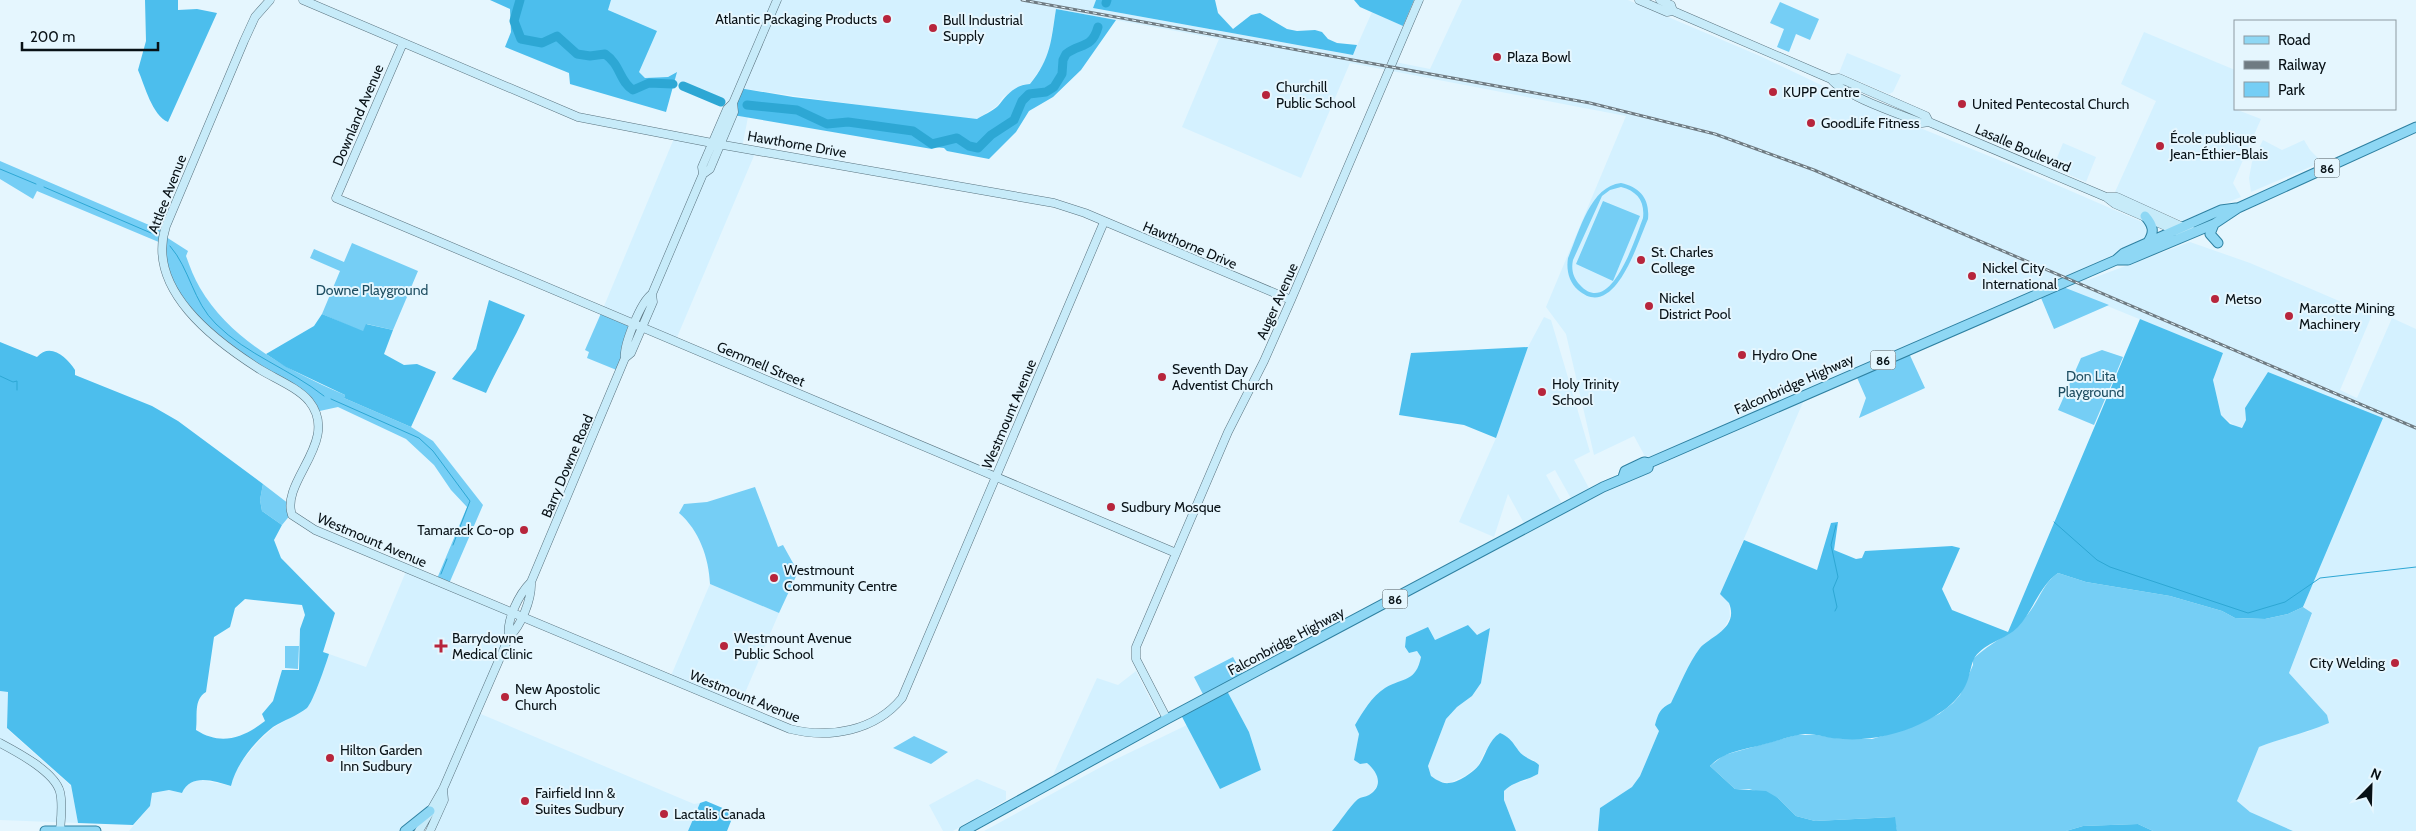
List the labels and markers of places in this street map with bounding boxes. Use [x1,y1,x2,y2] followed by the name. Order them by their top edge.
[715,10,877,28] place label: Atlantic Packaging Products
[943,11,1023,45] place label: Bull Industrial Supply
[881,13,893,25] marker: Atlantic Packaging Products
[927,22,939,34] marker: Bull Industrial Supply
[1507,48,1572,66] place label: Plaza Bowl
[1491,51,1503,63] marker: Plaza Bowl
[1276,78,1356,112] place label: Churchill Public School
[1783,83,1860,101] place label: KUPP Centre
[1767,86,1779,98] marker: KUPP Centre
[1260,89,1272,101] marker: Churchill Public School
[1972,95,2129,113] place label: United Pentecostal Church
[1956,98,1968,110] marker: United Pentecostal Church
[1821,114,1920,132] place label: GoodLife Fitness
[1805,117,1817,129] marker: GoodLife Fitness
[2169,129,2268,163] place label: École publique Jean-Éthier-Blais
[2154,140,2166,152] marker: École publique Jean-Éthier-Blais
[1651,243,1714,277] place label: St. Charles College
[1635,254,1647,266] marker: St. Charles College
[1982,259,2058,293] place label: Nickel City International
[1966,270,1978,282] marker: Nickel City International
[1659,289,1731,323] place label: Nickel District Pool
[2225,290,2262,308] place label: Metso
[2209,293,2221,305] marker: Metso
[2299,299,2396,333] place label: Marcotte Mining Machinery
[1643,300,1655,312] marker: Nickel District Pool
[2283,310,2295,322] marker: Marcotte Mining Machinery
[1752,346,1817,364] place label: Hydro One
[1736,349,1748,361] marker: Hydro One
[1172,360,1273,394] place label: Seventh Day Adventist Church
[1156,371,1168,383] marker: Seventh Day Adventist Church
[1552,375,1619,409] place label: Holy Trinity School
[1536,386,1548,398] marker: Holy Trinity School
[1121,498,1221,516] place label: Sudbury Mosque
[1105,501,1117,513] marker: Sudbury Mosque
[417,521,514,539] place label: Tamarack Co-op
[518,524,530,536] marker: Tamarack Co-op
[784,561,897,595] place label: Westmount Community Centre
[768,572,780,584] marker: Westmount Community Centre
[452,629,533,663] place label: Barrydowne Medical Clinic
[734,629,852,663] place label: Westmount Avenue Public School
[434,639,448,653] marker: Barrydowne Medical Clinic
[718,640,730,652] marker: Westmount Avenue Public School
[2309,654,2386,672] place label: City Welding
[2389,657,2401,669] marker: City Welding
[515,680,600,714] place label: New Apostolic Church
[499,691,511,703] marker: New Apostolic Church
[340,741,423,775] place label: Hilton Garden Inn Sudbury
[324,752,336,764] marker: Hilton Garden Inn Sudbury
[535,784,624,818] place label: Fairfield Inn & Suites Sudbury
[519,795,531,807] marker: Fairfield Inn & Suites Sudbury
[674,805,765,823] place label: Lactalis Canada
[658,808,670,820] marker: Lactalis Canada

